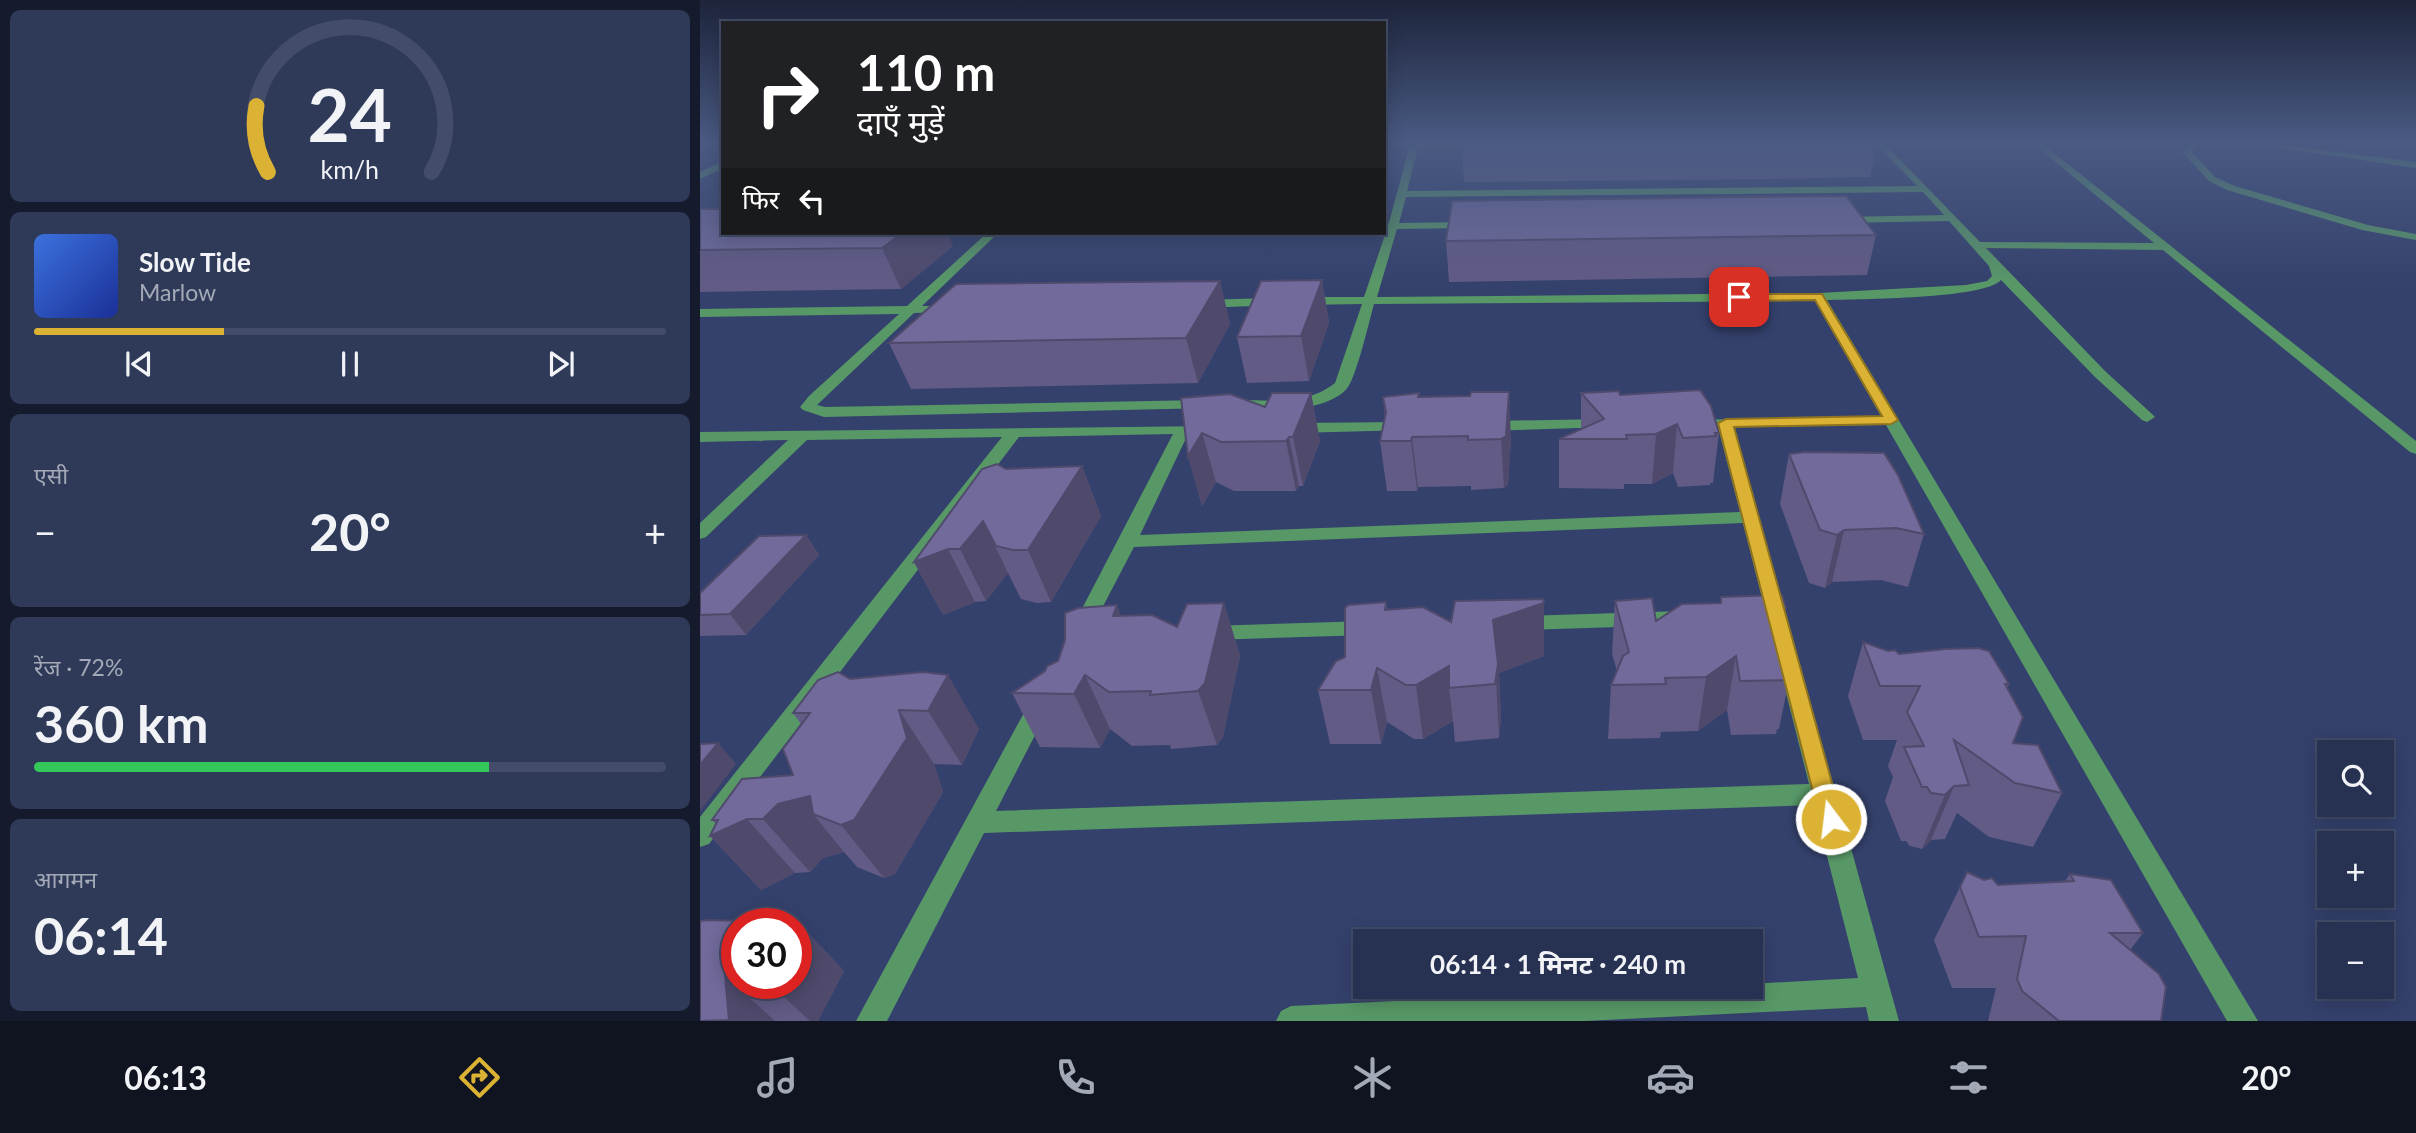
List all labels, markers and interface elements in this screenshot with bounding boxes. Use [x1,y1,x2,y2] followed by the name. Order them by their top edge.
[857,43,995,101] text: 110 m
[742,49,833,140] icon: right
[308,70,392,158] text: 24
[857,102,944,141] text: दाएँ मुड़ें
[321,154,379,184] text: km/h
[793,182,831,220] icon: left
[742,183,779,215] text: फिर
[139,246,251,278] text: Slow Tide
[1709,267,1769,327] pin
[139,278,216,306] text: Marlow
[1720,278,1758,316] icon: arrive
[120,345,158,383] icon: previous
[331,345,369,383] icon: pause
[542,345,580,383] icon: next
[34,461,68,489] text: एसी
[309,500,391,562] text: 20°
[34,509,56,555] text: −
[644,509,666,555] text: +
[34,653,123,681] text: रेंज · 72%
[34,692,208,754] text: 360 km
[2317,740,2394,999] map controls
[2317,740,2394,817] button: search
[1794,782,1868,856] position arrow
[2317,831,2394,908] button: +
[34,865,97,893] text: आगमन
[34,904,168,966] text: 06:14
[721,908,812,999] speed limit sign: 30
[2317,922,2394,999] button: −
[1430,948,1686,980] text: 06:14 · 1 मिनट · 240 m
[455,1053,504,1102] icon: directions
[753,1053,802,1102] icon: music
[1051,1053,1100,1102] icon: phone
[1348,1053,1397,1102] icon: climate
[1646,1053,1695,1102] icon: car
[1944,1053,1993,1102] icon: filters
[124,1058,207,1097] text: 06:13
[2241,1058,2292,1097] text: 20°

